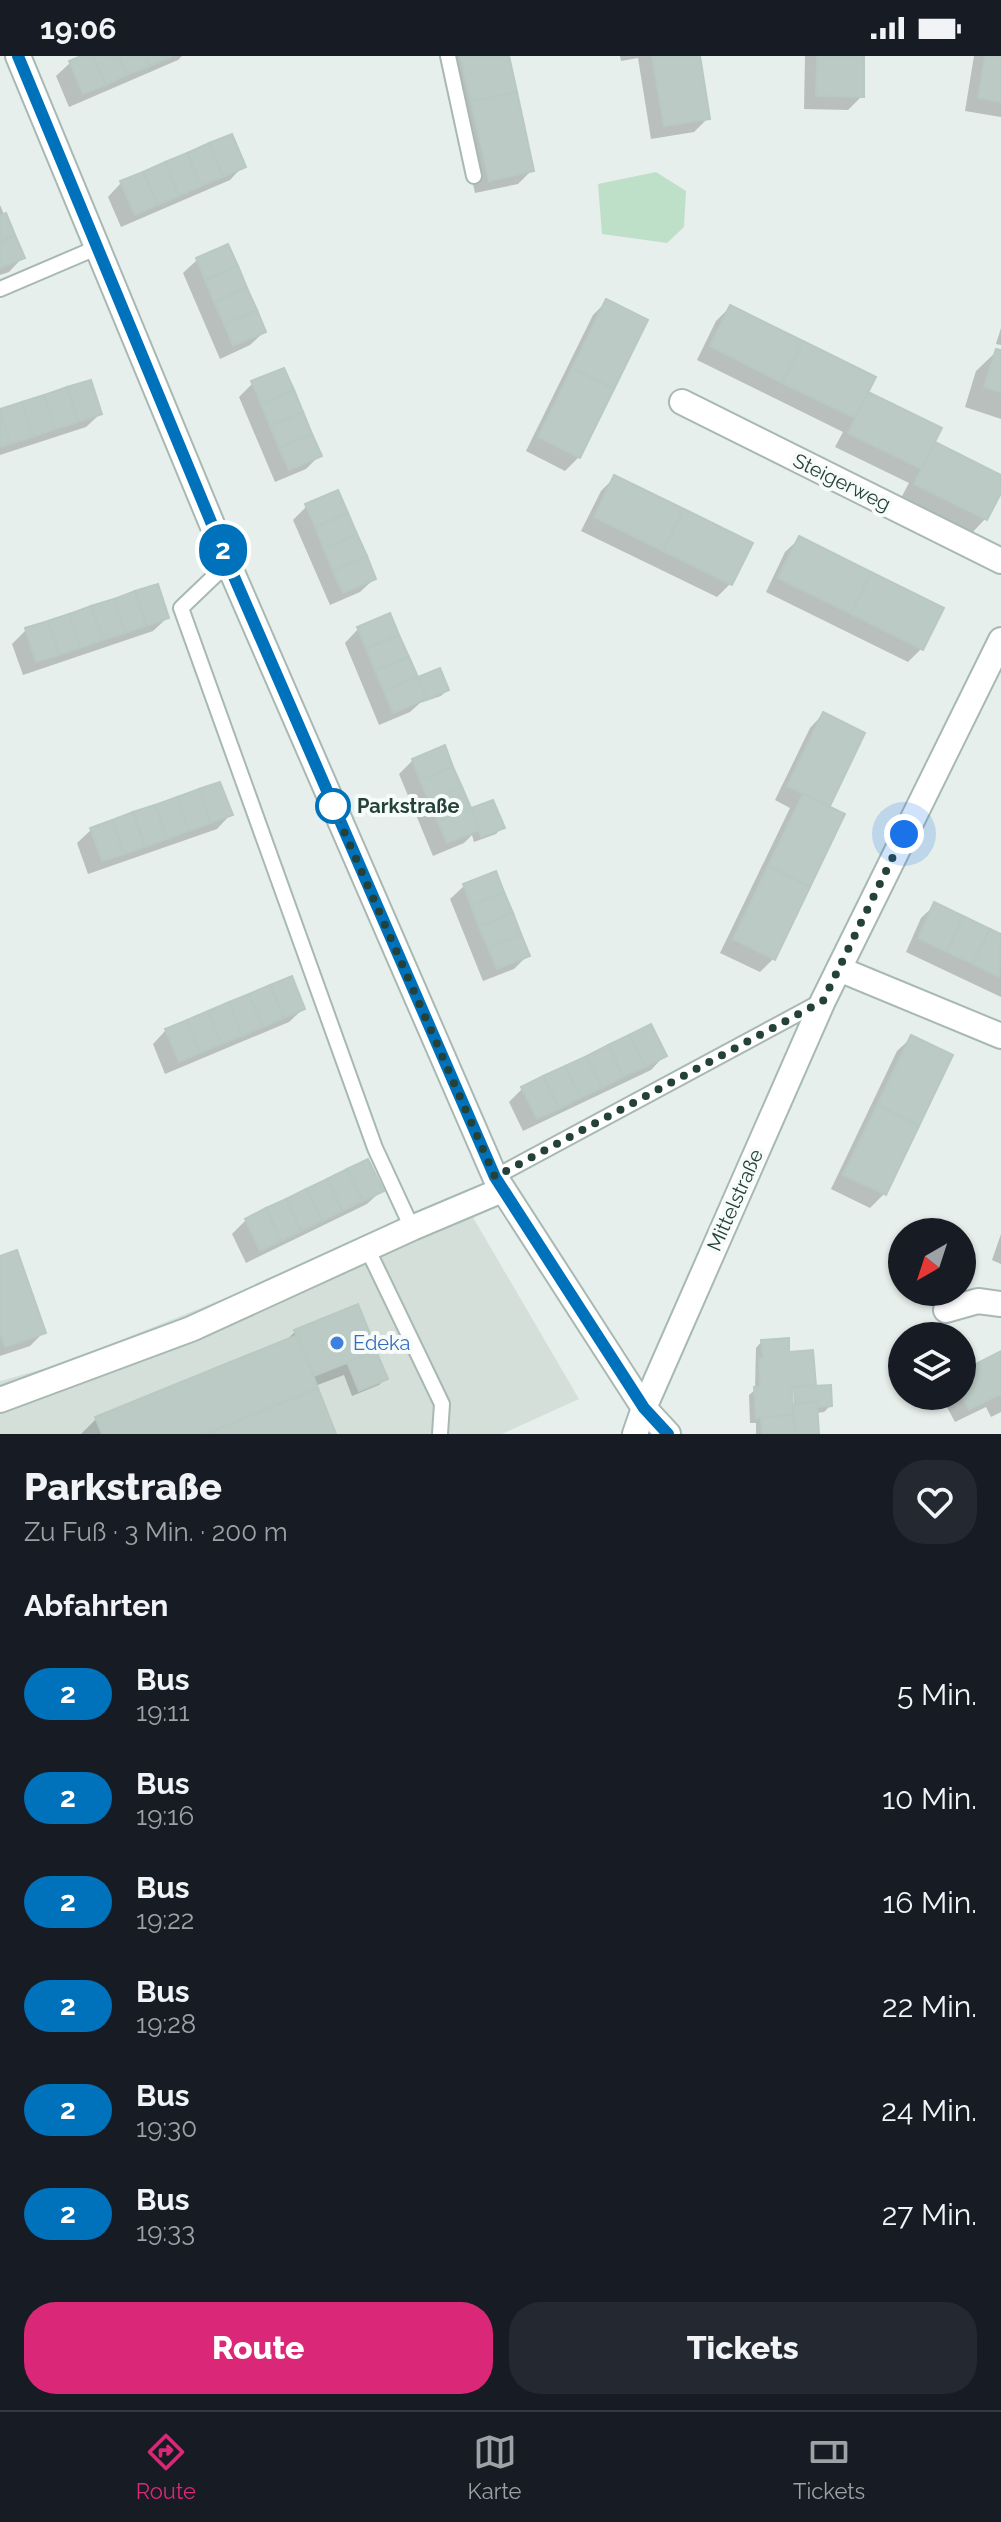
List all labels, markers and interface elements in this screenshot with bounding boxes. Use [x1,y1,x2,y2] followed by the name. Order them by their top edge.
[40,11,117,46] text: 19:06
[789,448,895,516] street label: Steigerweg
[197,524,249,576] line badge: 2
[215,533,231,566] text: 2
[316,789,350,823] marker: Parkstraße
[357,794,459,818] place label: Parkstraße
[884,814,924,854] your location
[702,1145,768,1255] street label: Mittelstraße
[888,1218,976,1306] north arrow
[888,1218,976,1410] map controls
[888,1322,976,1410] button: layers
[353,1331,411,1355] place label: Edeka
[328,1334,346,1352] marker: Edeka
[893,1460,977,1544] button: heart
[24,1464,222,1509] text: Parkstraße
[24,1517,288,1547] text: Zu Fuß · 3 Min. · 200 m
[24,1588,168,1623] text: Abfahrten
[136,1662,190,1697] text: Bus
[60,1677,76,1710] text: 2
[897,1677,977,1712] text: 5 Min.
[136,1697,190,1727] text: 19:11
[136,1766,190,1801] text: Bus
[60,1781,76,1814] text: 2
[882,1781,977,1816] text: 10 Min.
[136,1801,194,1831] text: 19:16
[136,1870,190,1905] text: Bus
[60,1885,76,1918] text: 2
[882,1885,977,1920] text: 16 Min.
[136,1905,194,1935] text: 19:22
[136,1974,190,2009] text: Bus
[60,1989,76,2022] text: 2
[882,1989,977,2024] text: 22 Min.
[136,2009,196,2039] text: 19:28
[136,2078,190,2113] text: Bus
[60,2093,76,2126] text: 2
[881,2093,977,2128] text: 24 Min.
[136,2113,197,2143] text: 19:30
[136,2182,190,2217] text: Bus
[60,2197,76,2230] text: 2
[882,2197,977,2232] text: 27 Min.
[136,2217,195,2247] text: 19:33
[24,2302,493,2394] button: Route
[509,2302,977,2394] button: Tickets
[136,2430,196,2504] tab: Route
[468,2430,522,2504] tab: Karte
[793,2430,865,2504] tab: Tickets

